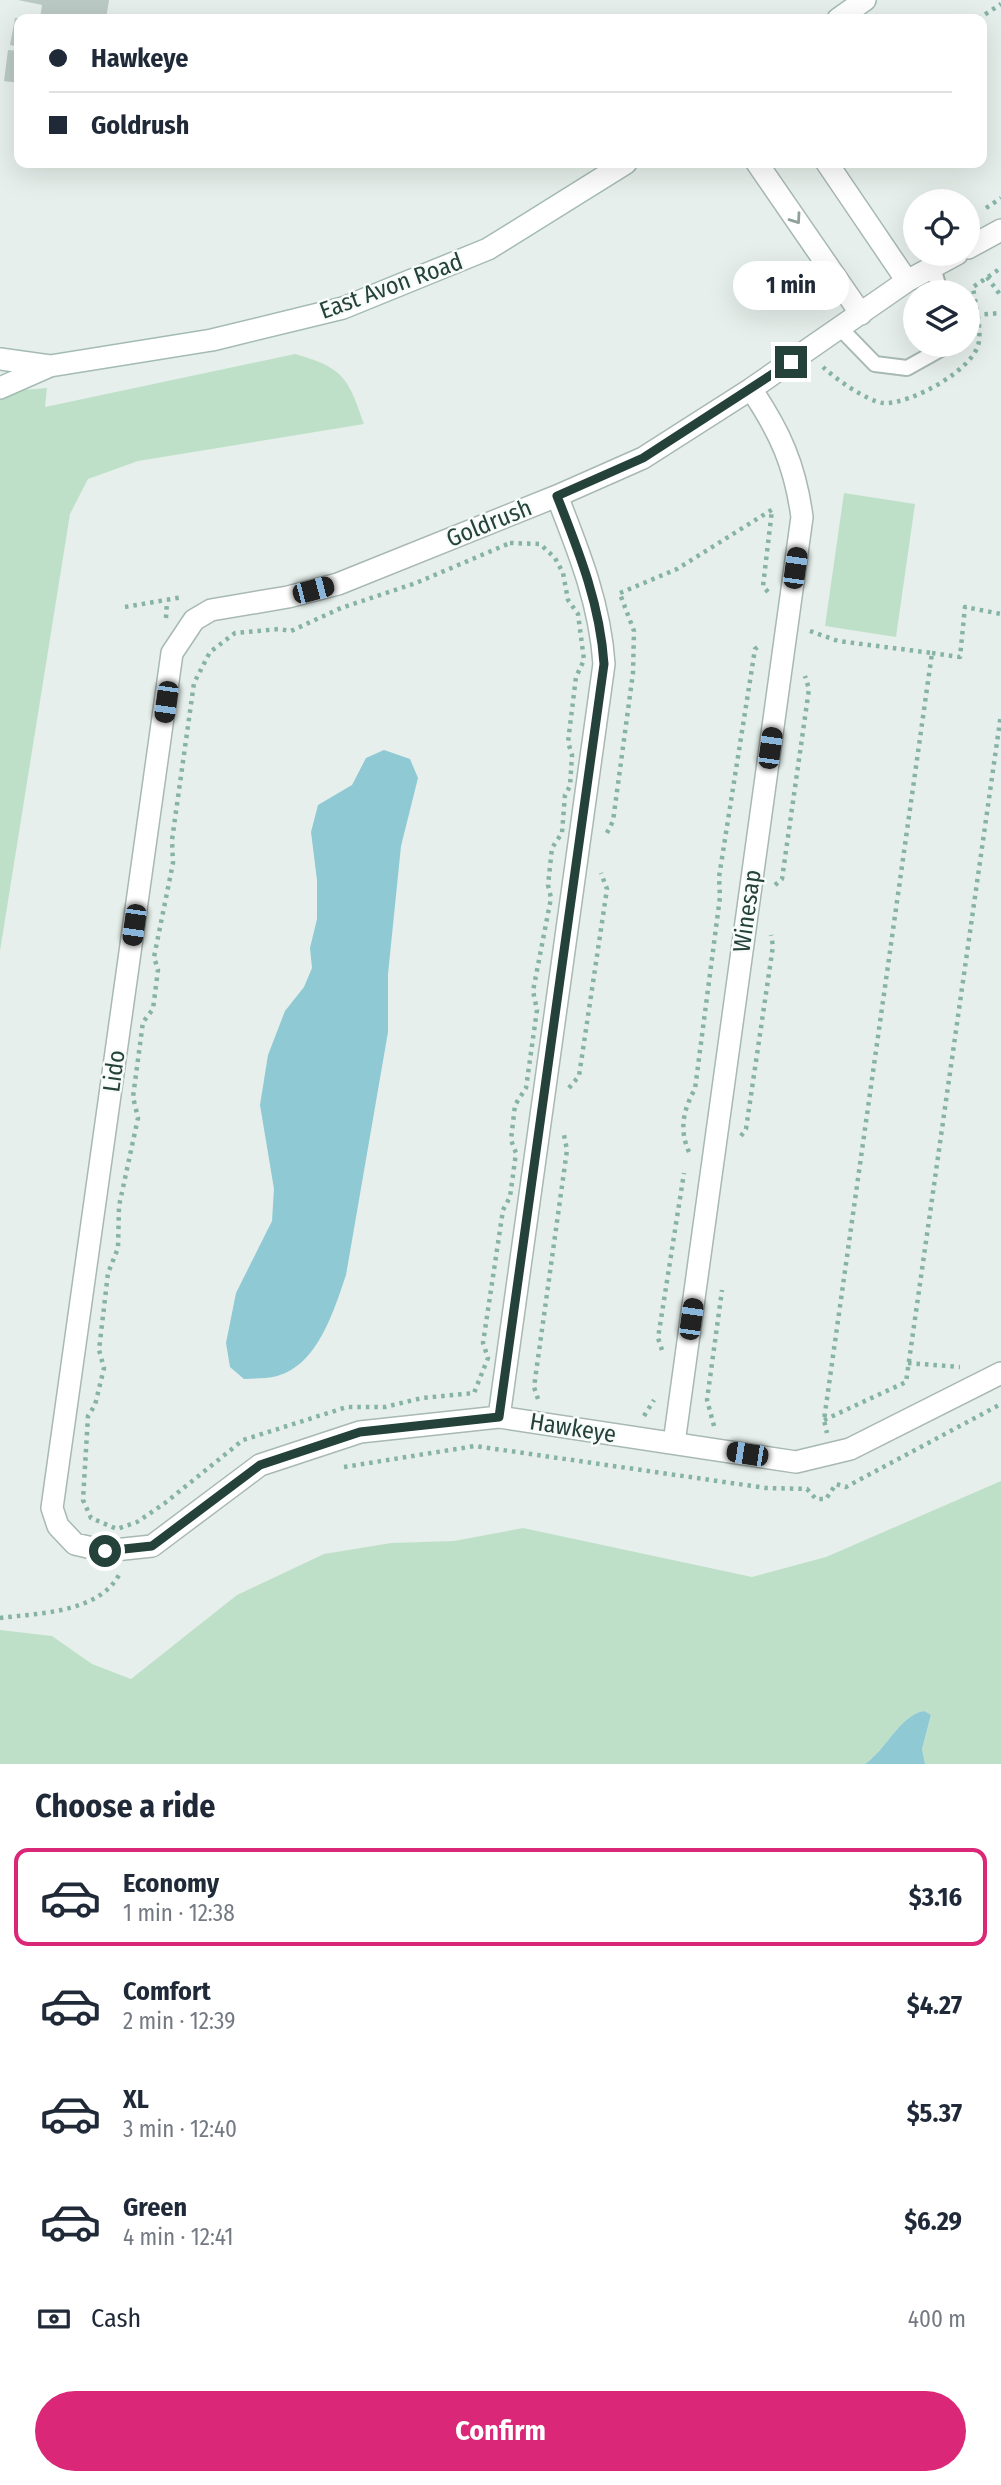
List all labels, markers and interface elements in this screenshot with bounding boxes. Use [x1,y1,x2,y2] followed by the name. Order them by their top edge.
[91,43,189,74] text: Hawkeye
[91,110,189,141] text: Goldrush
[903,189,980,357] map controls
[903,189,980,266] button: locate
[788,211,800,224] one-way arrow
[316,247,466,325] street label: East Avon Road
[733,260,849,310] callout: 1 min
[766,271,816,299] text: 1 min
[903,280,980,357] button: layers
[775,346,807,378] route end
[442,493,536,553] street label: Goldrush
[782,546,809,590] car
[290,574,337,606] car
[153,680,180,724] car
[757,726,784,770] car
[727,868,767,954] street label: Winesap
[121,903,148,947] car
[97,1048,131,1094] street label: Lido
[678,1297,705,1341] car
[528,1407,618,1449] street label: Hawkeye
[725,1440,770,1468] car
[89,1535,121,1567] route start
[35,1787,216,1825] text: Choose a ride
[39,1866,102,1929] icon: car
[123,1868,219,1899] text: Economy
[909,1882,962,1913] text: $3.16
[123,1899,235,1927] text: 1 min · 12:38
[39,1974,102,2037] icon: car
[123,1976,211,2007] text: Comfort
[907,1990,962,2021] text: $4.27
[123,2007,235,2035] text: 2 min · 12:39
[39,2082,102,2145] icon: car
[123,2084,149,2115] text: XL
[907,2098,962,2129] text: $5.37
[123,2115,237,2143] text: 3 min · 12:40
[39,2190,102,2253] icon: car
[123,2192,187,2223] text: Green
[904,2206,962,2237] text: $6.29
[123,2223,234,2251] text: 4 min · 12:41
[35,2300,73,2338] icon: cash
[91,2303,141,2334] text: Cash
[908,2305,966,2333] text: 400 m
[35,2391,966,2471] button: Confirm

